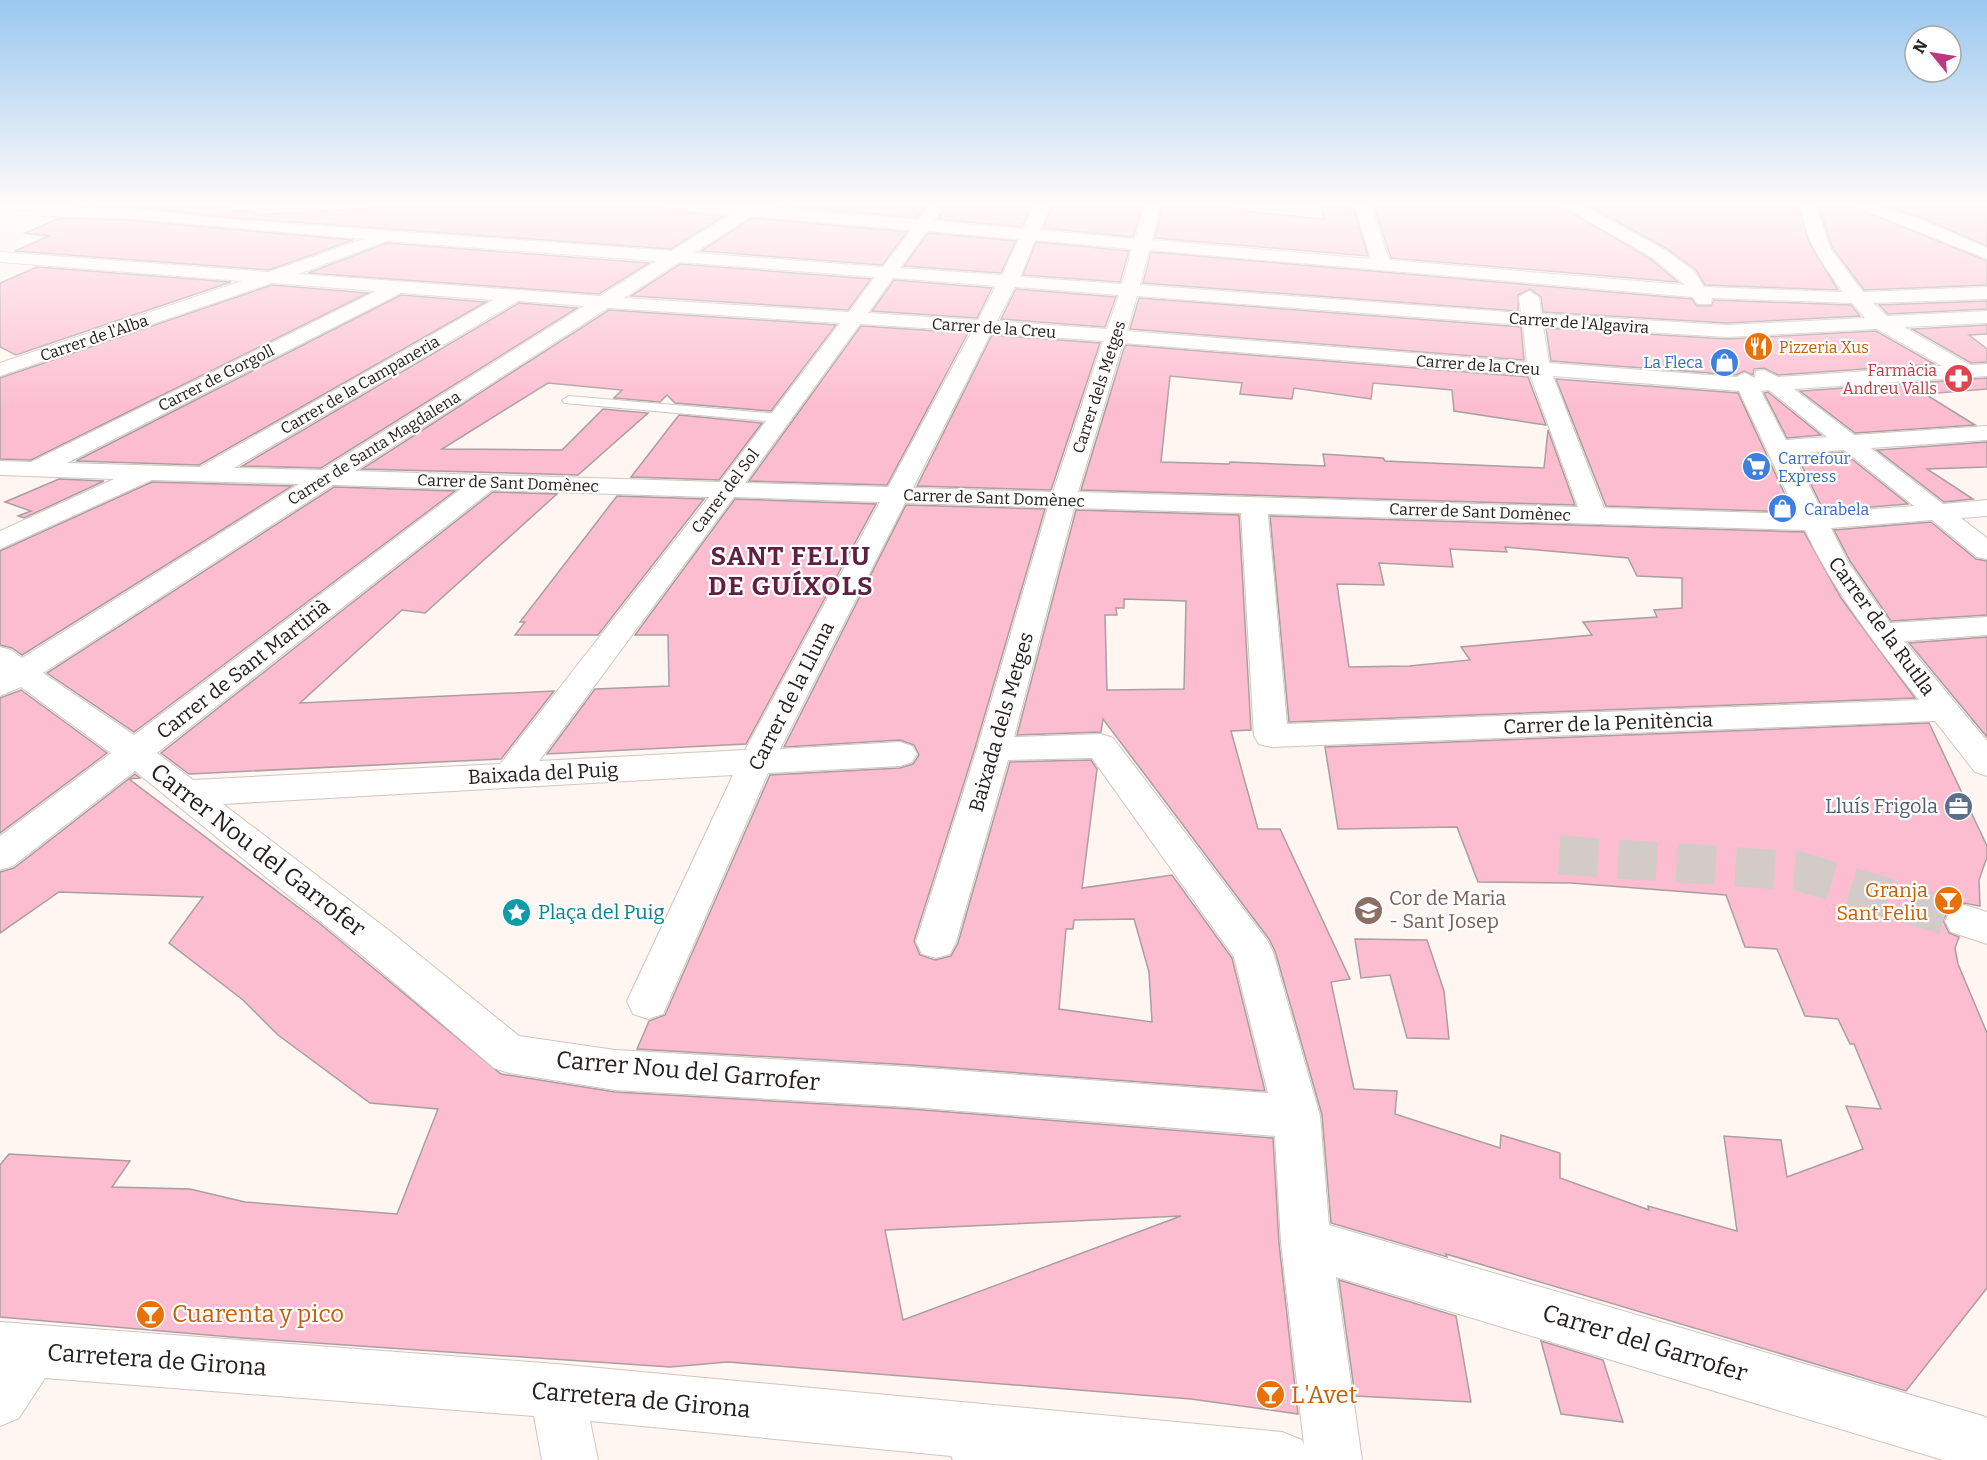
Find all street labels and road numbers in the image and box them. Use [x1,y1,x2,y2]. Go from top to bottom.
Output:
street label: Carrer de l'Algavira [1508,309,1650,337]
street label: Carrer de l'Alba [37,311,151,365]
street label: Carrer de la Creu [931,314,1057,342]
street label: Carrer dels Metges [1069,318,1129,456]
street label: Carrer de la Campaneria [277,332,443,438]
street label: Carrer de Gorgoll [155,340,278,415]
street label: Carrer de la Creu [1415,351,1541,379]
street label: Carrer de Santa Magdalena [284,387,464,509]
street label: Carrer del Sol [687,445,763,537]
street label: Carrer de Sant Domènec [417,470,599,496]
street label: Carrer de Sant Domènec [903,485,1085,511]
street label: Carrer de Sant Domènec [1389,499,1571,525]
street label: Carrer de la Rutlla [1824,552,1940,700]
street label: Carrer de Sant Martirià [152,594,334,744]
street label: Carrer de la Lluna [743,617,839,775]
street label: Baixada dels Metges [964,629,1038,815]
street label: Carrer de la Penitència [1503,707,1713,739]
street label: Carrer Nou del Garrofer [145,757,371,943]
street label: Baixada del Puig [467,757,619,789]
street label: Carrer Nou del Garrofer [555,1046,821,1097]
street label: Carrer del Garrofer [1539,1299,1751,1388]
street label: Carretera de Girona [46,1338,268,1382]
street label: Carretera de Girona [530,1376,752,1424]

